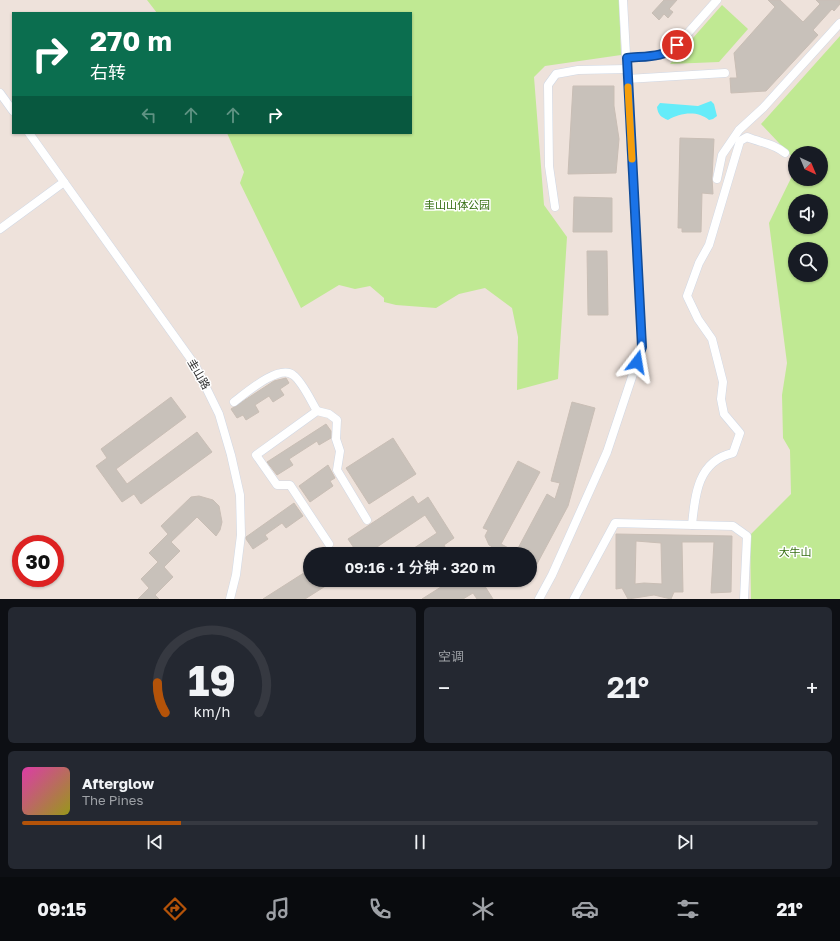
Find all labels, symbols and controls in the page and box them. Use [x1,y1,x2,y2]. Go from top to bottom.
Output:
text: 270 m [90,24,172,57]
icon: right [24,28,76,80]
pin [660,28,694,62]
icon: arrive [666,34,688,56]
text: 右转 [90,61,126,83]
icon: left [138,104,160,126]
icon: ahead [180,104,202,126]
icon: ahead [222,104,244,126]
icon: right [264,104,286,126]
north arrow [788,146,828,186]
map controls [788,146,828,282]
button: sound [788,194,828,234]
park label: 圭山山体公园 [424,198,490,211]
button: search [788,242,828,282]
position arrow [616,341,658,383]
street label: 圭山路 [186,356,213,391]
speed limit sign: 30 [12,535,64,587]
park label: 大牛山 [779,545,812,558]
text: 09:16 · 1 分钟 · 320 m [345,558,495,576]
text: 空调 [438,648,464,664]
text: 19 [188,655,236,705]
text: 21° [607,669,649,705]
text: − [438,674,450,701]
text: + [806,674,818,701]
text: km/h [194,703,230,720]
text: Afterglow [82,774,154,792]
text: The Pines [82,792,143,808]
icon: previous [144,831,166,853]
icon: pause [409,831,431,853]
icon: next [674,831,696,853]
icon: directions [161,895,189,923]
icon: music [264,895,292,923]
icon: phone [366,895,394,923]
icon: climate [469,895,497,923]
icon: car [571,895,599,923]
icon: filters [674,895,702,923]
text: 09:15 [37,898,86,920]
text: 21° [777,898,803,920]

